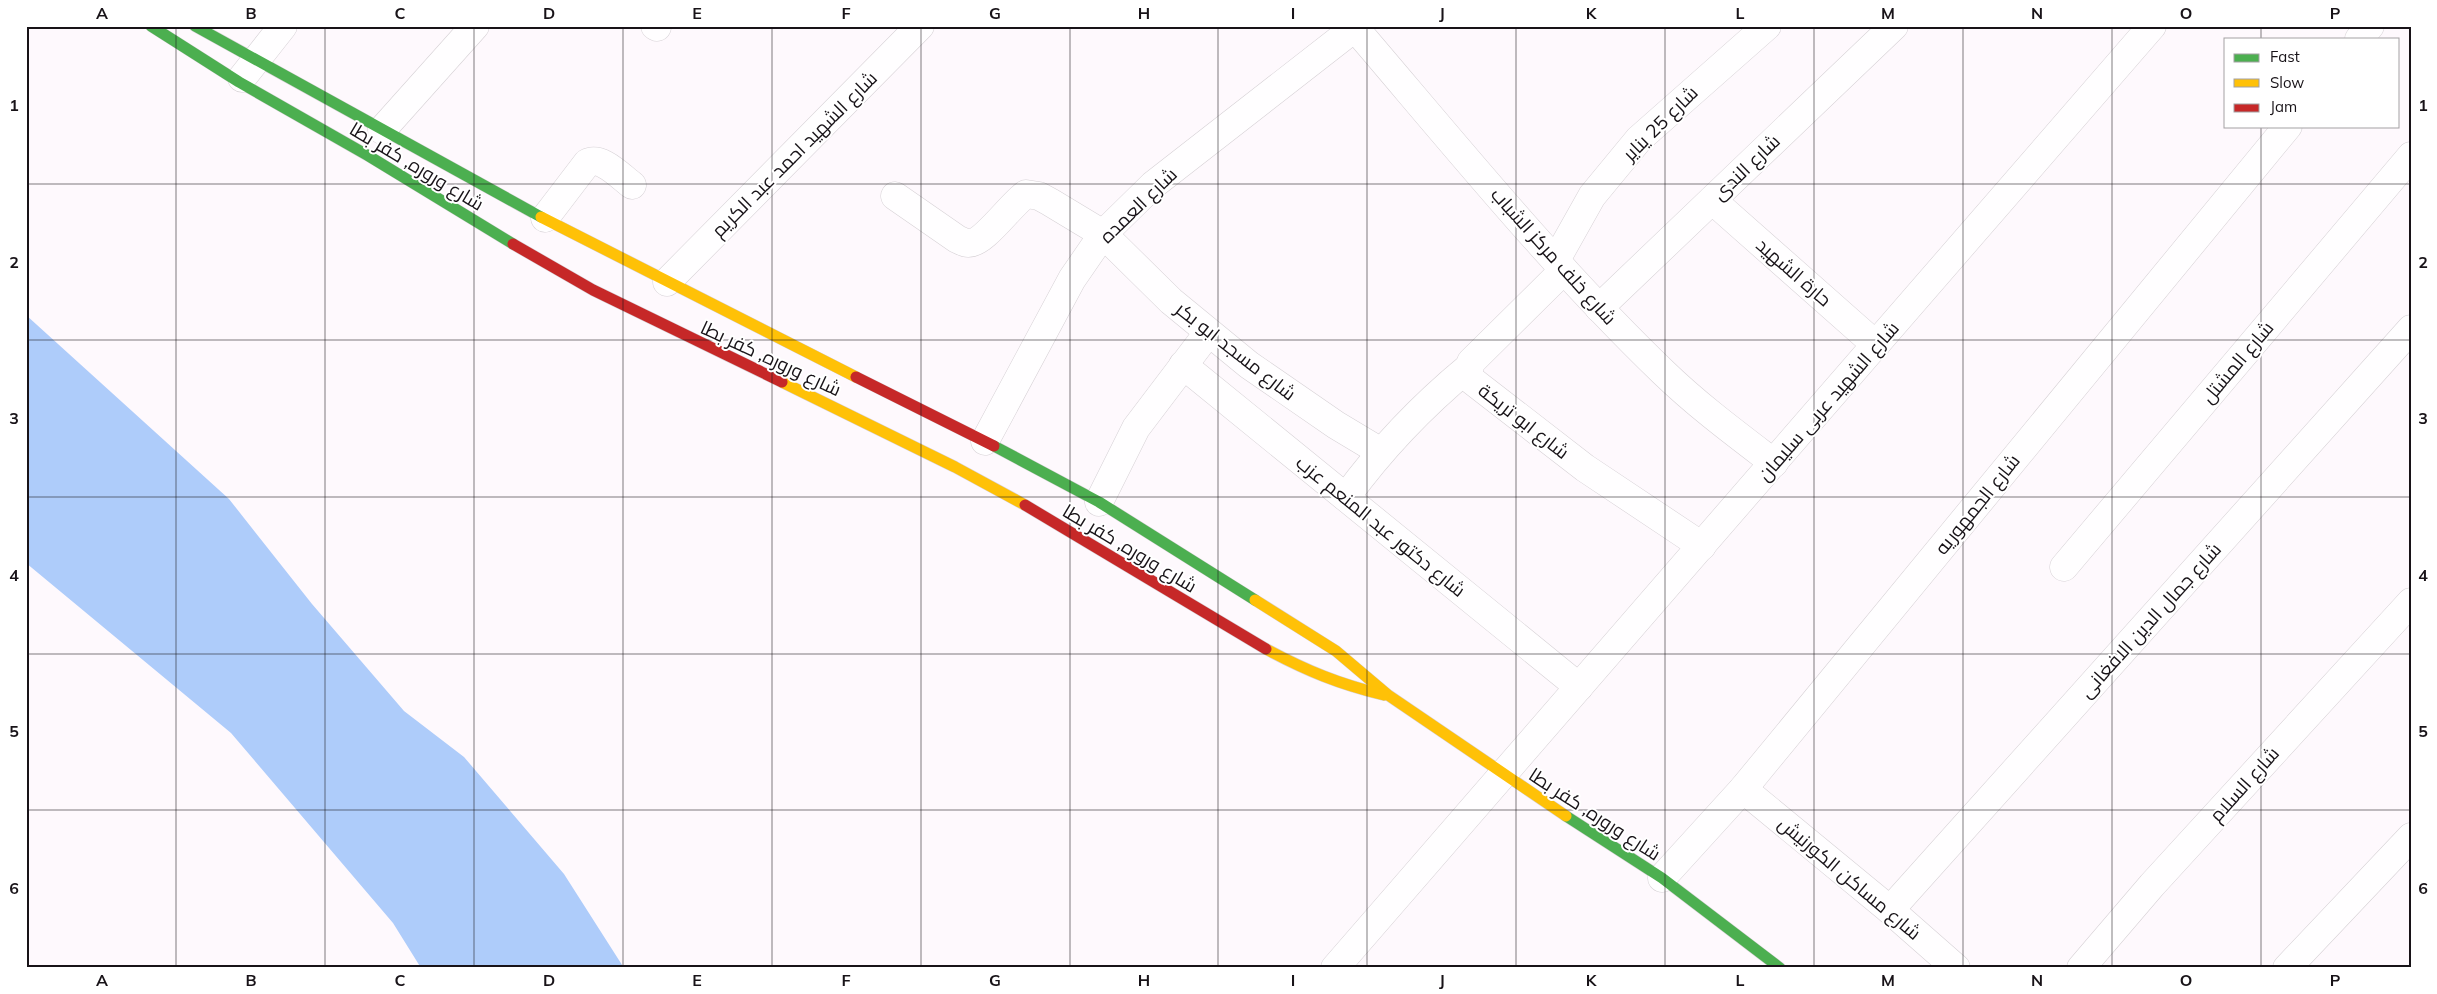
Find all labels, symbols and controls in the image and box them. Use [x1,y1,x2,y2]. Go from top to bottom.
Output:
text: A [96,3,108,23]
text: B [245,3,257,23]
text: C [395,3,406,23]
text: D [543,3,555,23]
text: E [692,3,702,23]
text: F [841,3,851,23]
text: G [989,3,1001,23]
text: H [1138,3,1150,23]
text: I [1291,3,1295,23]
text: J [1439,3,1445,23]
text: K [1586,3,1598,23]
text: L [1736,3,1745,23]
text: M [1881,3,1895,23]
text: N [2031,3,2043,23]
text: O [2180,3,2192,23]
text: P [2330,3,2341,23]
legend [2224,38,2400,128]
text: Fast [2270,47,2300,66]
street label: شارع الشهيد احمد عبد الكريم [706,66,883,243]
text: Slow [2270,73,2304,92]
street label: شارع 25 يناير [1617,80,1704,168]
text: 1 [9,95,19,115]
text: 1 [2418,95,2428,115]
text: Jam [2270,97,2297,116]
street label: شارع وروره, كفر بطا [344,116,489,217]
street label: شارع الندى [1707,129,1786,207]
street label: شارع العمده [1094,162,1183,249]
street label: شارع خلف مركز الشباب [1485,182,1622,331]
street label: حارة الشهيد [1751,233,1837,311]
text: 2 [9,252,19,272]
text: 2 [2418,252,2428,272]
street label: شارع مسجد ابو بكر [1169,296,1301,407]
street label: شارع وروره, كفر بطا [696,315,845,403]
street label: شارع الشهيد عربى سليمان [1752,316,1905,487]
street label: شارع المشتل [2196,316,2280,409]
street label: شارع ابو تريكة [1473,378,1574,466]
text: 3 [9,408,19,428]
text: 3 [2418,408,2428,428]
street label: شارع الجمهوريه [1929,449,2026,560]
street label: شارع دكتور عبد المنعم عزب [1290,450,1471,603]
street label: شارع وروره, كفر بطا [1057,498,1202,599]
street label: شارع جمال الدين الافغانى [2074,537,2228,704]
text: 4 [9,565,19,585]
text: 4 [2418,565,2428,585]
text: 5 [9,721,19,741]
text: 5 [2418,721,2428,741]
street label: شارع السلام [2204,741,2286,828]
street label: شارع وروره, كفر بطا [1523,762,1665,867]
street label: شارع مساكن الكورنيش [1772,811,1926,946]
text: 6 [9,878,19,898]
text: 6 [2418,878,2428,898]
text: A [96,970,108,990]
text: B [245,970,257,990]
text: C [395,970,406,990]
text: D [543,970,555,990]
text: E [692,970,702,990]
text: F [841,970,851,990]
text: G [989,970,1001,990]
text: H [1138,970,1150,990]
text: I [1291,970,1295,990]
text: J [1439,970,1445,990]
text: K [1586,970,1598,990]
text: L [1736,970,1745,990]
text: M [1881,970,1895,990]
text: N [2031,970,2043,990]
text: O [2180,970,2192,990]
text: P [2330,970,2341,990]

